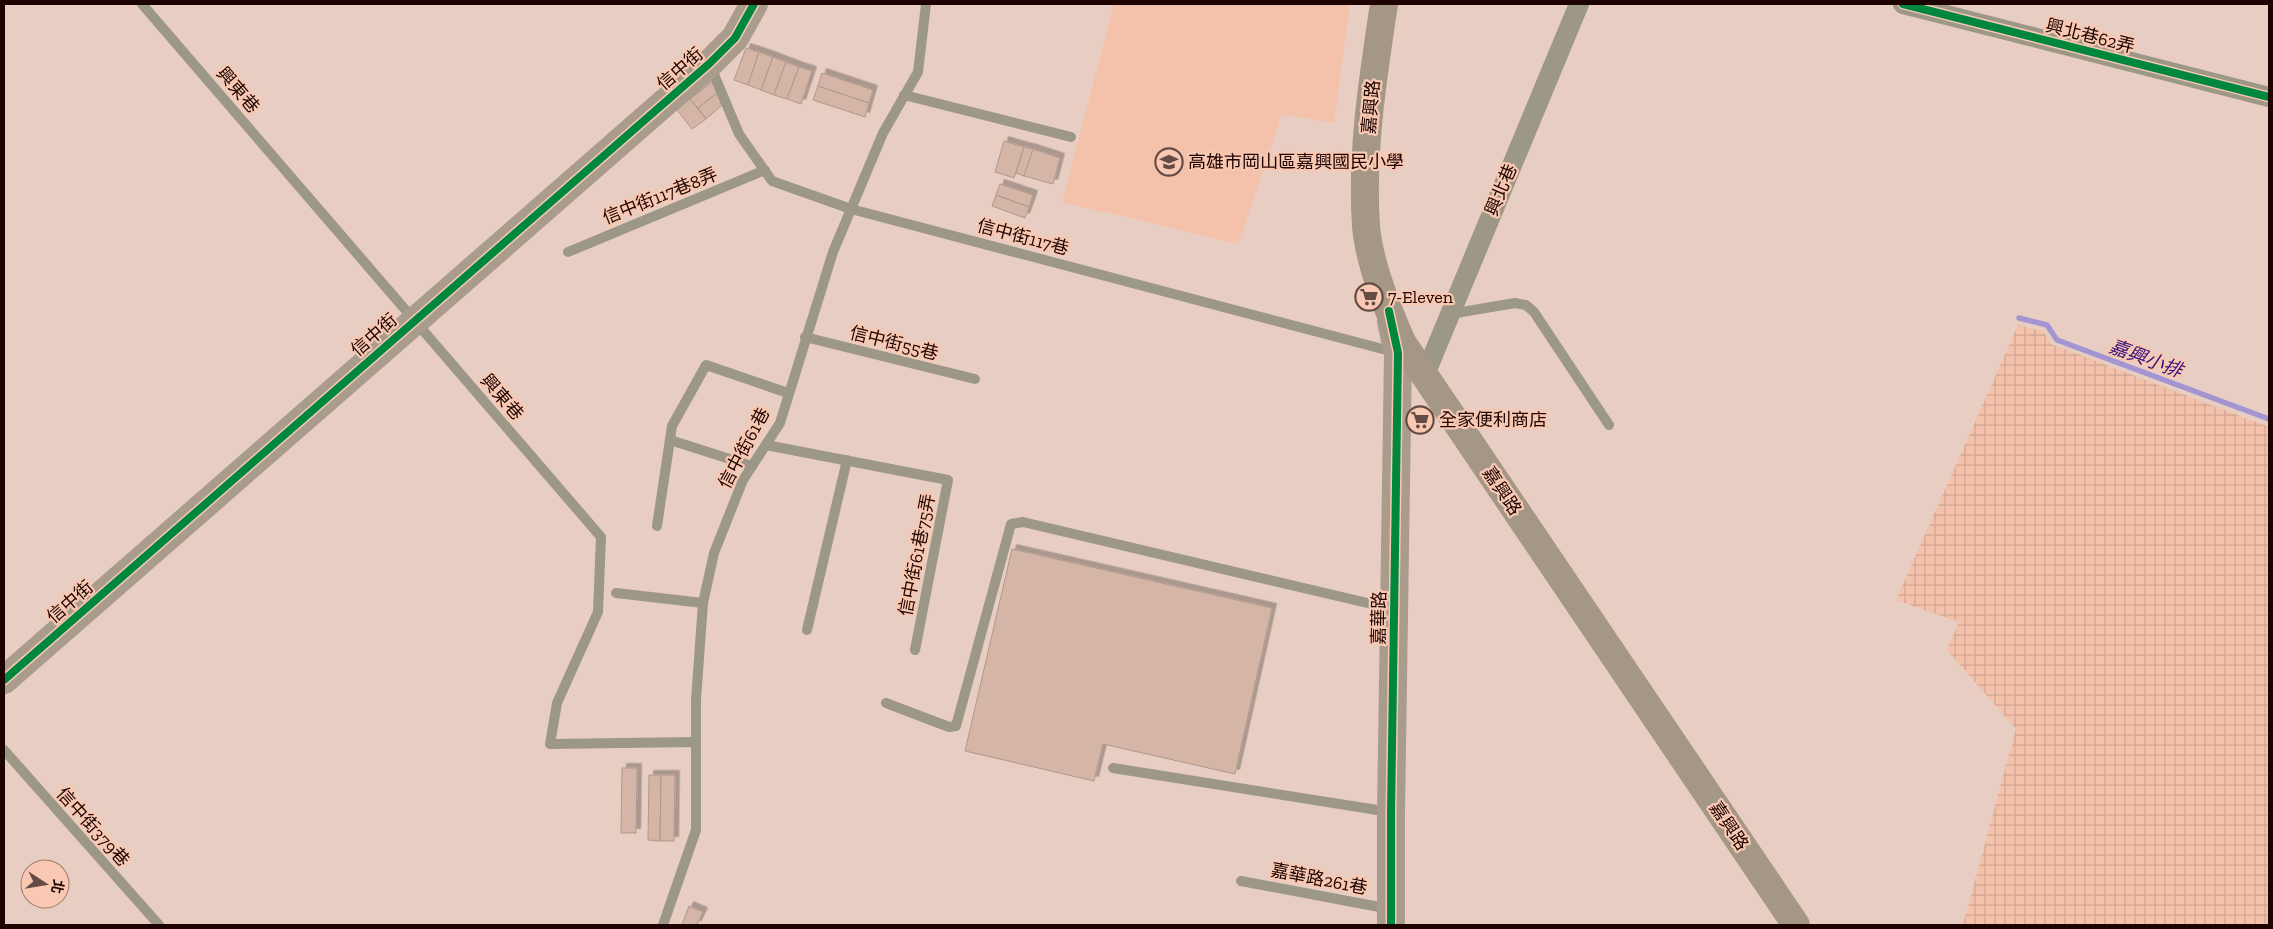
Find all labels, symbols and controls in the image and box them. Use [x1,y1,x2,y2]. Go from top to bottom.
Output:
street label: 興北巷62弄 [2043,14,2137,58]
street label: 信中街 [652,43,708,95]
street label: 興東巷 [212,62,264,118]
street label: 嘉興路 [1358,79,1384,135]
school or university icon: 高雄市岡山區嘉興國民小學 [1154,147,1184,177]
place label: 高雄市岡山區嘉興國民小學 [1188,151,1404,173]
street label: 興北巷 [1480,161,1522,219]
street label: 信中街117巷8弄 [599,163,721,229]
street label: 信中街117巷 [975,214,1071,260]
supermarket icon: 7-Eleven [1354,282,1384,312]
place label: 7-Eleven [1388,286,1454,308]
street label: 信中街 [346,309,402,361]
street label: 信中街55巷 [847,321,941,365]
water label: 嘉興小排 [2106,335,2188,383]
street label: 興東巷 [476,369,528,425]
street label: 信中街61巷 [714,404,774,492]
supermarket icon: 全家便利商店 [1405,405,1435,435]
place label: 全家便利商店 [1439,409,1547,431]
street label: 嘉興路 [1478,462,1526,520]
street label: 信中街61巷75弄 [894,492,940,618]
street label: 信中街 [42,576,98,628]
street label: 嘉華路 [1368,591,1390,645]
street label: 信中街379巷 [52,783,134,871]
street label: 嘉興路 [1705,797,1753,855]
north arrow [20,859,70,909]
street label: 嘉華路261巷 [1269,859,1369,899]
text: 北 [47,878,67,895]

